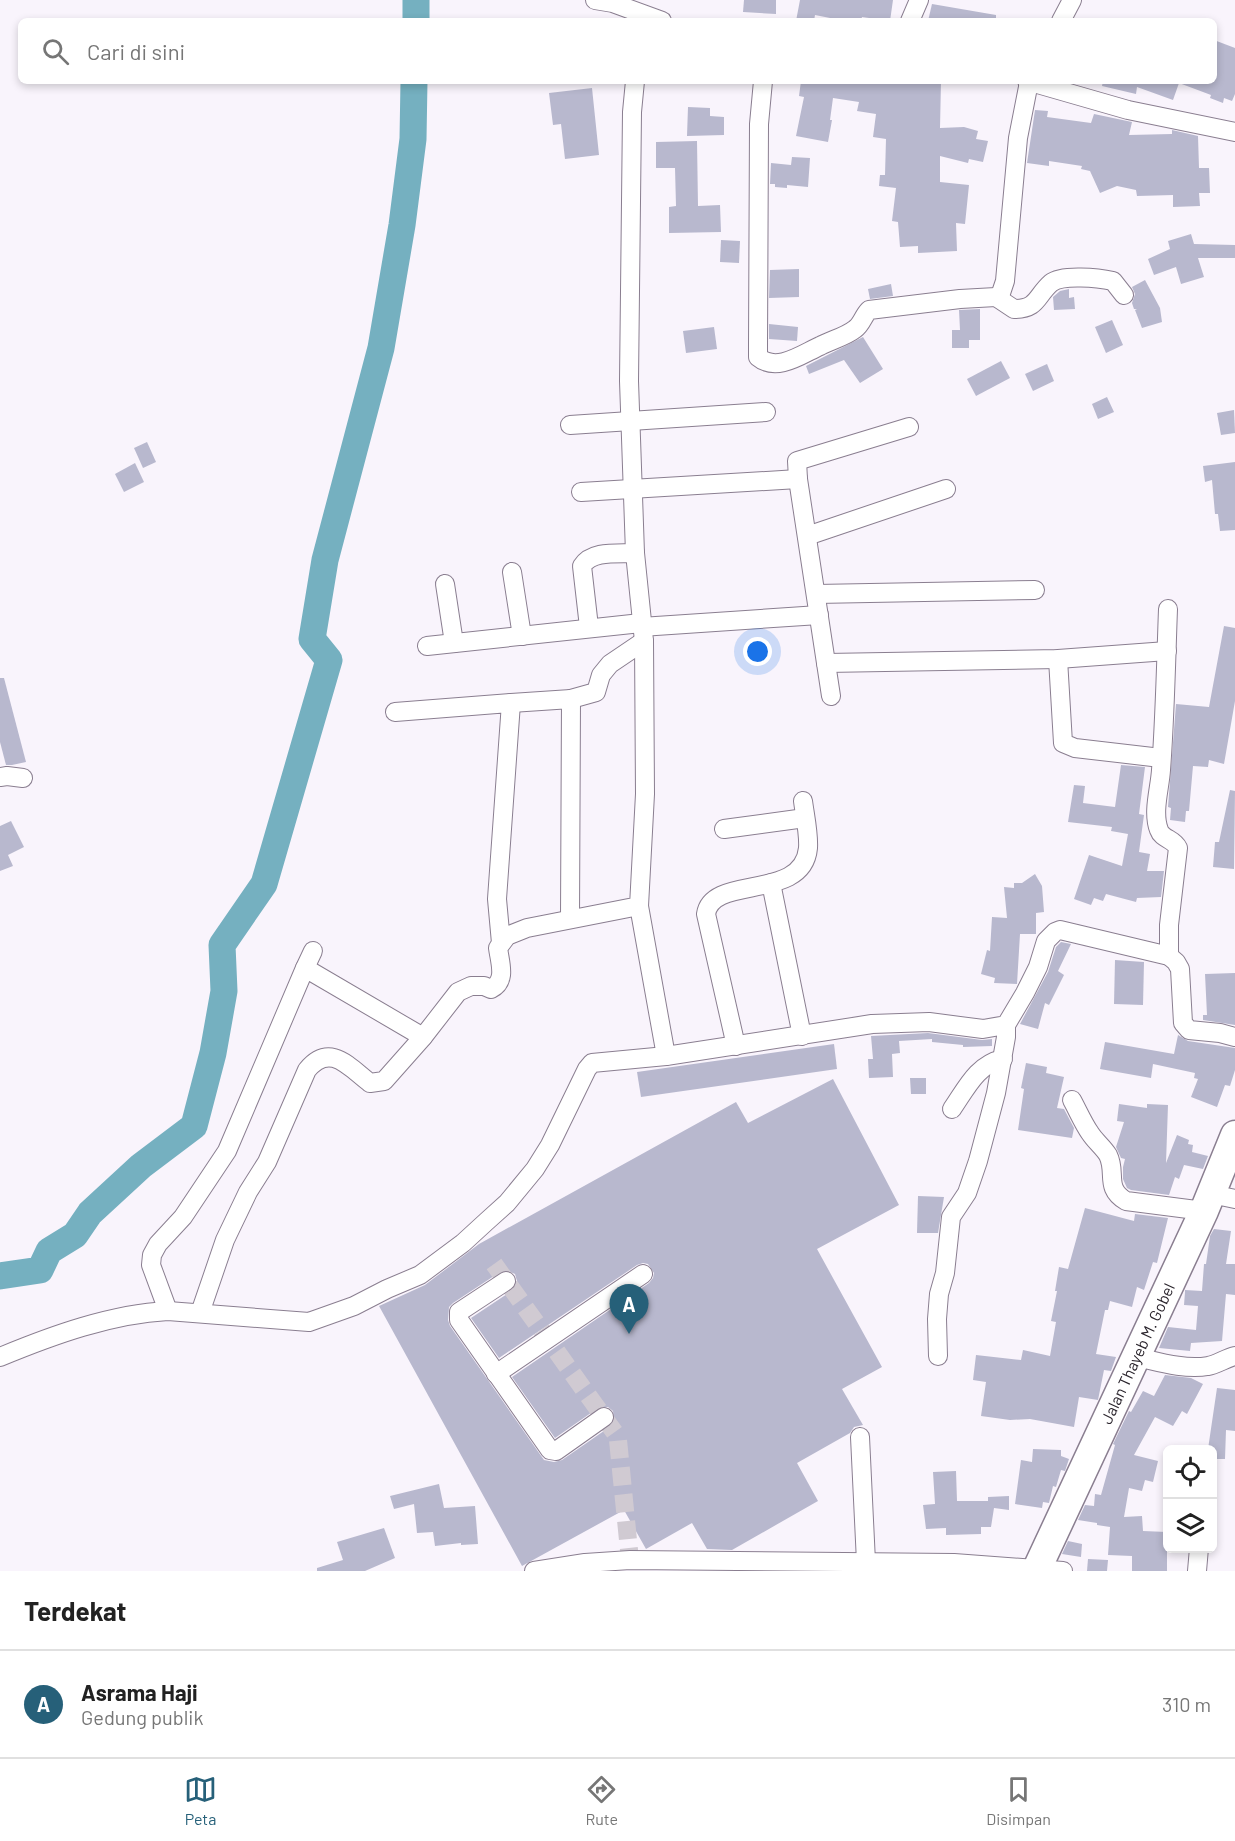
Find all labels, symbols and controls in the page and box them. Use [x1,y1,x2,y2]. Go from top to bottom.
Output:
search box [18,18,1217,84]
icon: search [39,35,72,68]
text: Cari di sini [87,38,185,64]
your location [743,637,772,666]
street label: Jalan Thayeb M. Gobel [1096,1280,1178,1427]
pin: A [610,1284,648,1334]
map controls [1163,1445,1217,1553]
button: locate [1163,1445,1217,1499]
button: layers [1163,1499,1217,1553]
text: Terdekat [24,1595,126,1626]
text: Asrama Haji [81,1679,198,1705]
text: A [37,1692,50,1716]
text: 310 m [1162,1692,1211,1716]
text: Gedung publik [81,1705,203,1729]
tab: Peta [184,1773,217,1828]
tab: Rute [585,1773,618,1828]
tab: Disimpan [986,1773,1051,1828]

